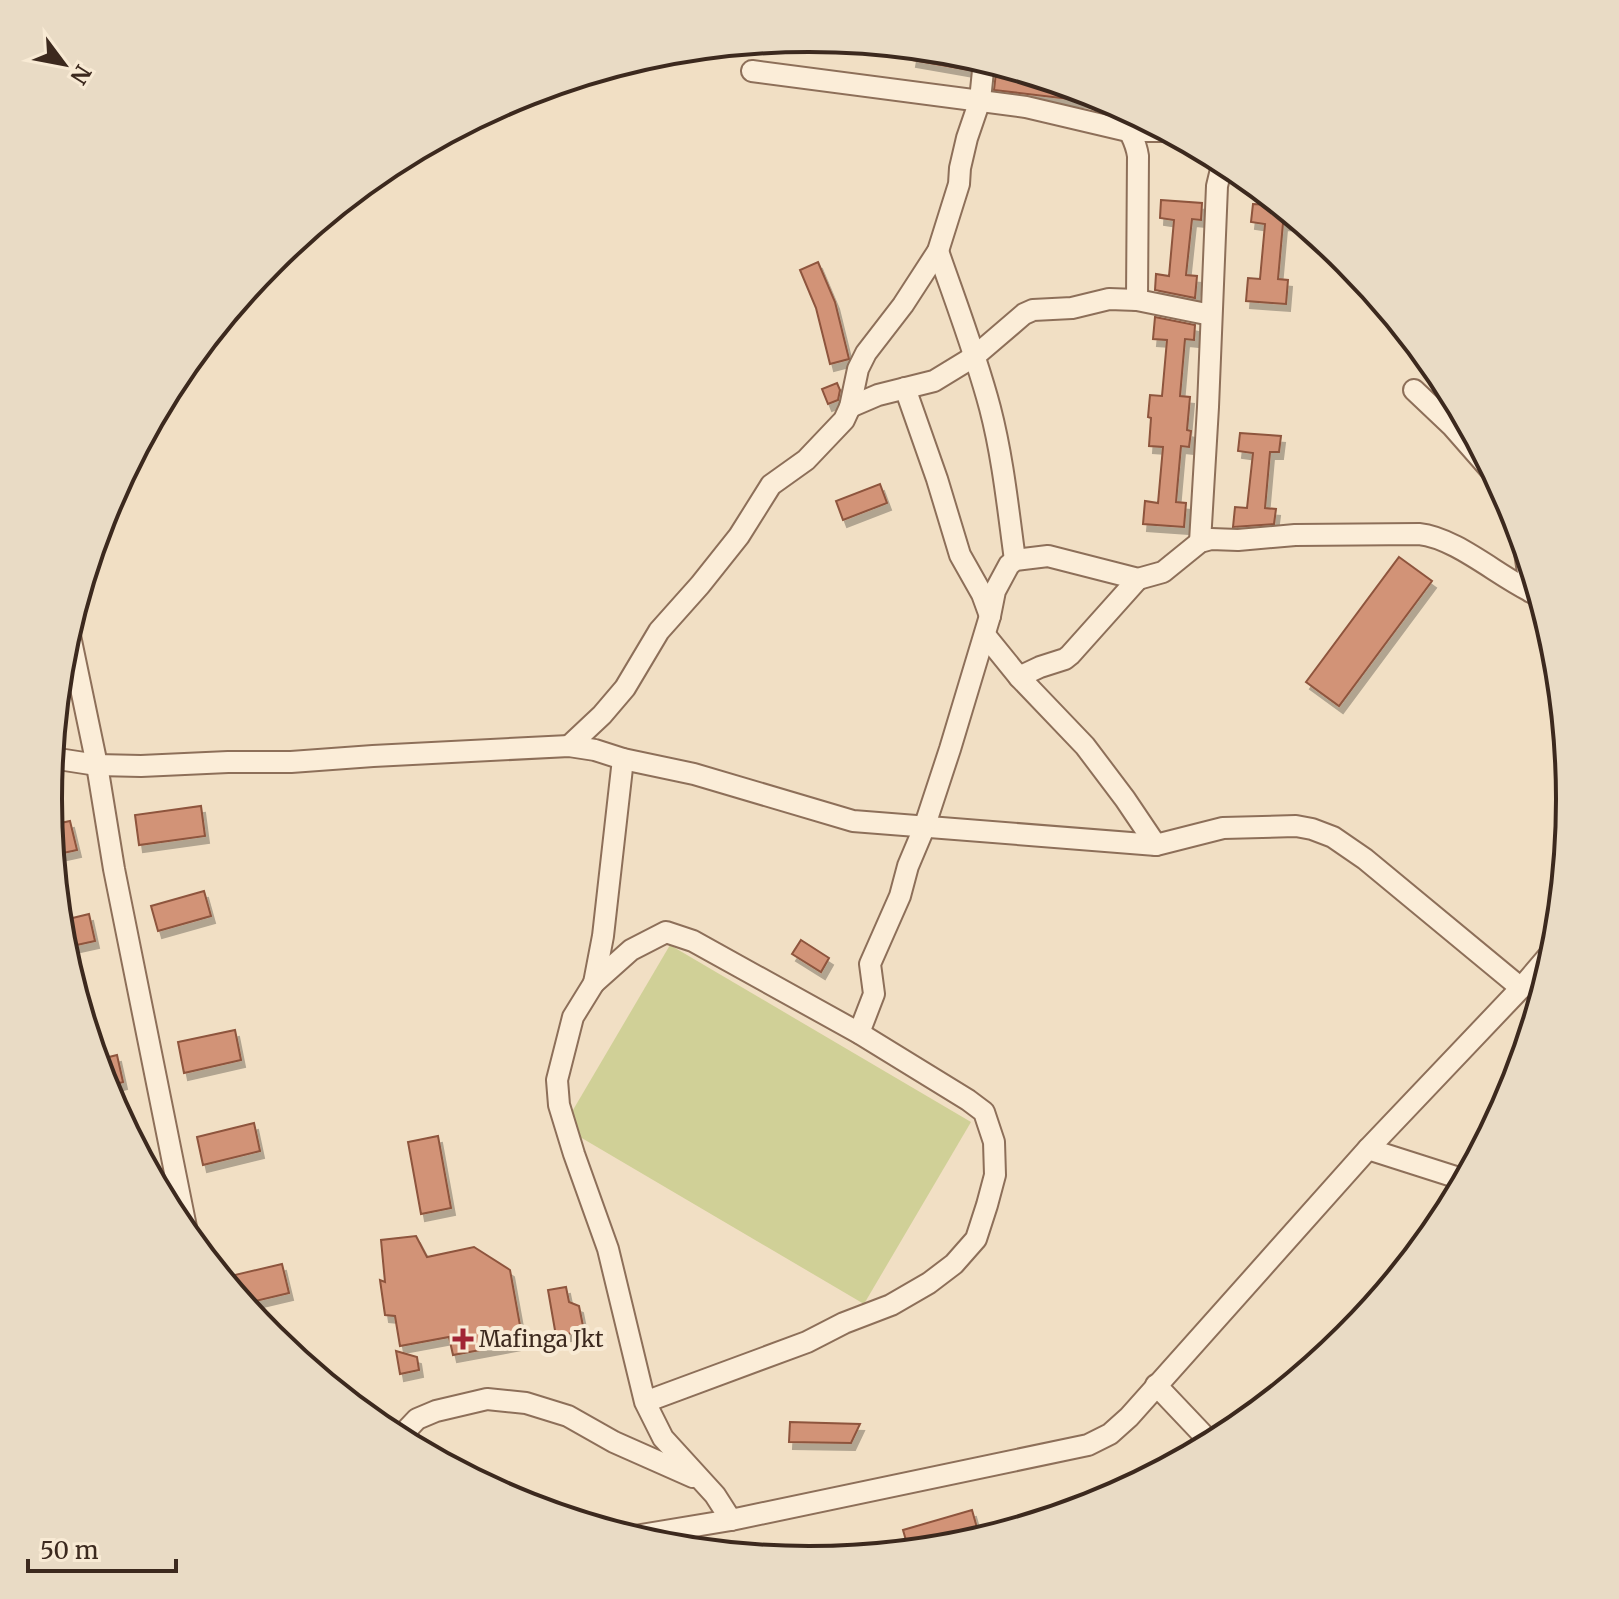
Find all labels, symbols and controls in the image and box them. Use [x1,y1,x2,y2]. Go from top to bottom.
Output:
north arrow [24,24,104,104]
text: N [64,60,97,90]
place label: Mafinga Jkt [479,1325,604,1353]
marker: Mafinga Jkt [454,1330,472,1348]
scale bar [28,1523,176,1573]
text: 50 m [40,1535,99,1566]

